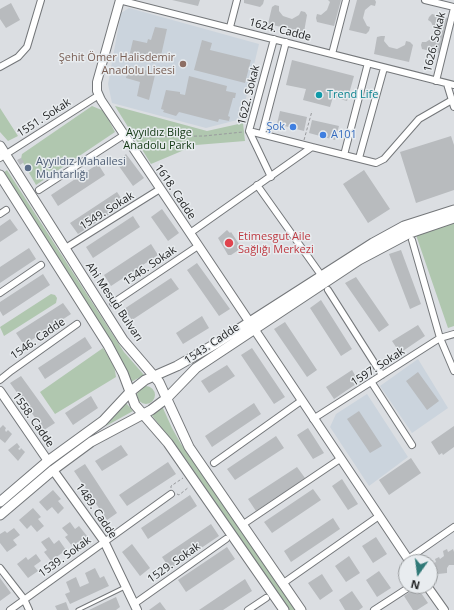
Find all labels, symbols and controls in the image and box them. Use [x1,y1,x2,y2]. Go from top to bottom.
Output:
street label: 1626. Sokak [421,11,449,73]
street label: 1624. Cadde [248,16,312,44]
place label: Şehit Ömer Halisdemir Anadolu Lisesi [59,51,175,77]
marker: Şehit Ömer Halisdemir Anadolu Lisesi [178,59,188,69]
street label: 1622. Sokak [235,64,263,126]
place label: Trend Life [327,88,378,102]
marker: Trend Life [314,90,324,100]
street label: 1551. Sokak [15,96,73,140]
place label: Şok [267,120,285,134]
marker: Şok [288,122,298,132]
park label: Ayyıldız Bilge Anadolu Parkı [123,126,195,152]
place label: A101 [331,128,357,142]
marker: A101 [318,130,328,140]
place label: Ayyıldız Mahallesi Muhtarlığı [36,155,126,181]
street label: 1618. Cadde [152,162,198,222]
marker: Ayyıldız Mahallesi Muhtarlığı [23,163,33,173]
street label: 1549. Sokak [78,189,136,233]
place label: Etimesgut Aile Sağlığı Merkezi [238,230,314,256]
marker: Etimesgut Aile Sağlığı Merkezi [223,237,235,249]
street label: 1546. Sokak [121,243,179,289]
street label: Ahi Mesud Bulvarı [83,260,145,344]
street label: 1546. Cadde [8,315,68,363]
street label: 1543. Cadde [182,321,242,367]
street label: 1597. Sokak [349,345,407,389]
street label: 1558. Cadde [9,390,57,450]
street label: 1489. Cadde [73,481,119,541]
street label: 1539. Sokak [36,534,94,580]
street label: 1529. Sokak [145,540,203,586]
north arrow [398,554,438,594]
text: N [409,577,421,594]

